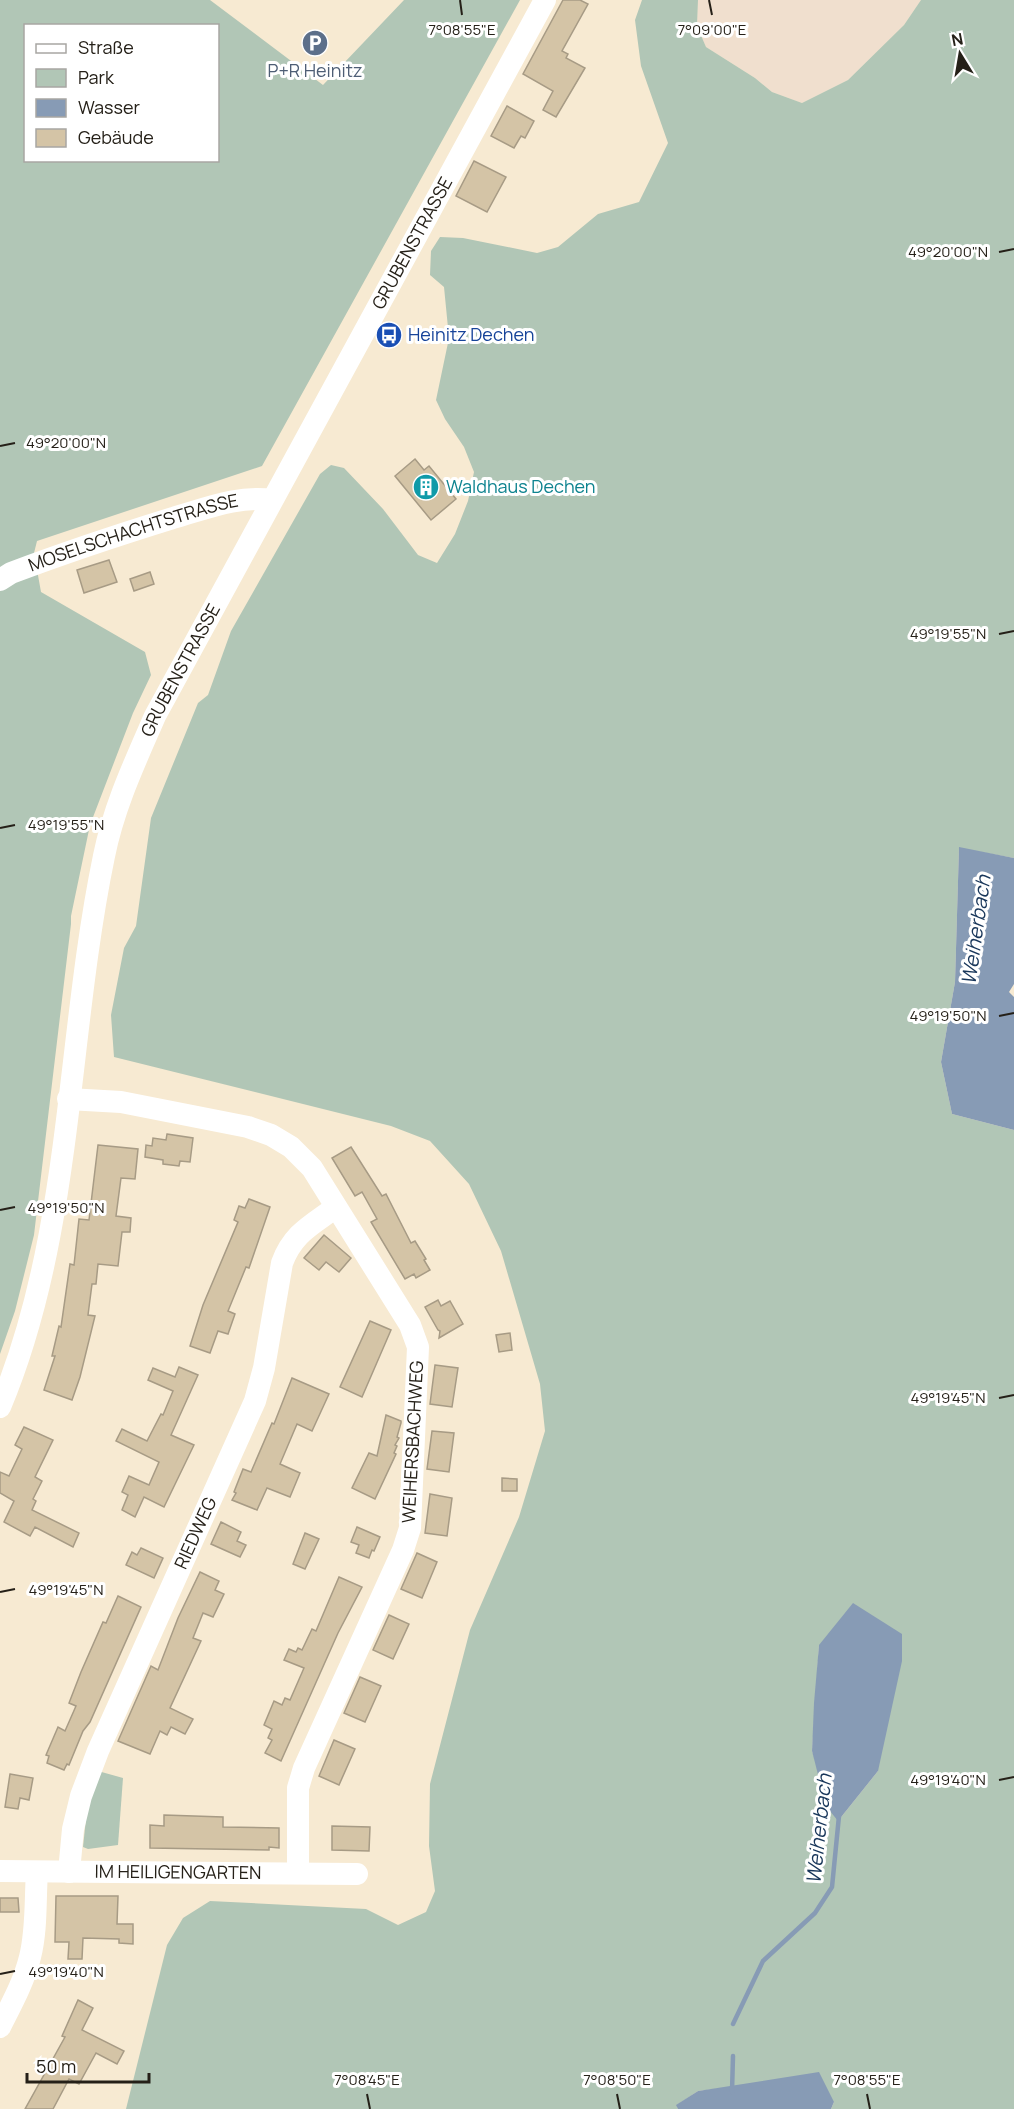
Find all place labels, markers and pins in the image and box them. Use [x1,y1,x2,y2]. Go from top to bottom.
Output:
parking icon: P+R Heinitz [300,28,330,58]
place label: P+R Heinitz [268,58,362,82]
bus stop icon: Heinitz Dechen [374,320,404,350]
place label: Heinitz Dechen [408,322,535,346]
building icon: Waldhaus Dechen [411,472,441,502]
place label: Waldhaus Dechen [446,474,596,498]

